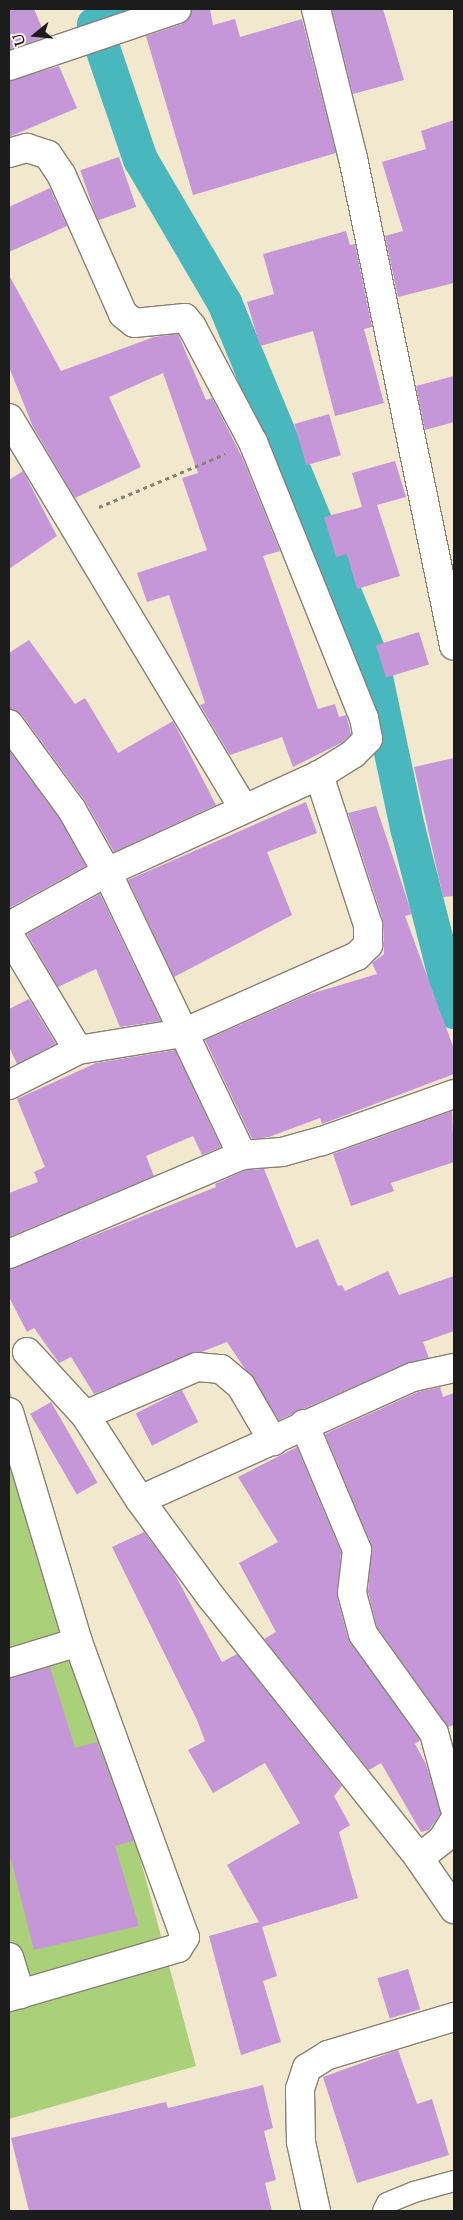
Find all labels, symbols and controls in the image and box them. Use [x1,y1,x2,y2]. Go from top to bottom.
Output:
north arrow [10,10,60,60]
text: U [9,31,32,48]

